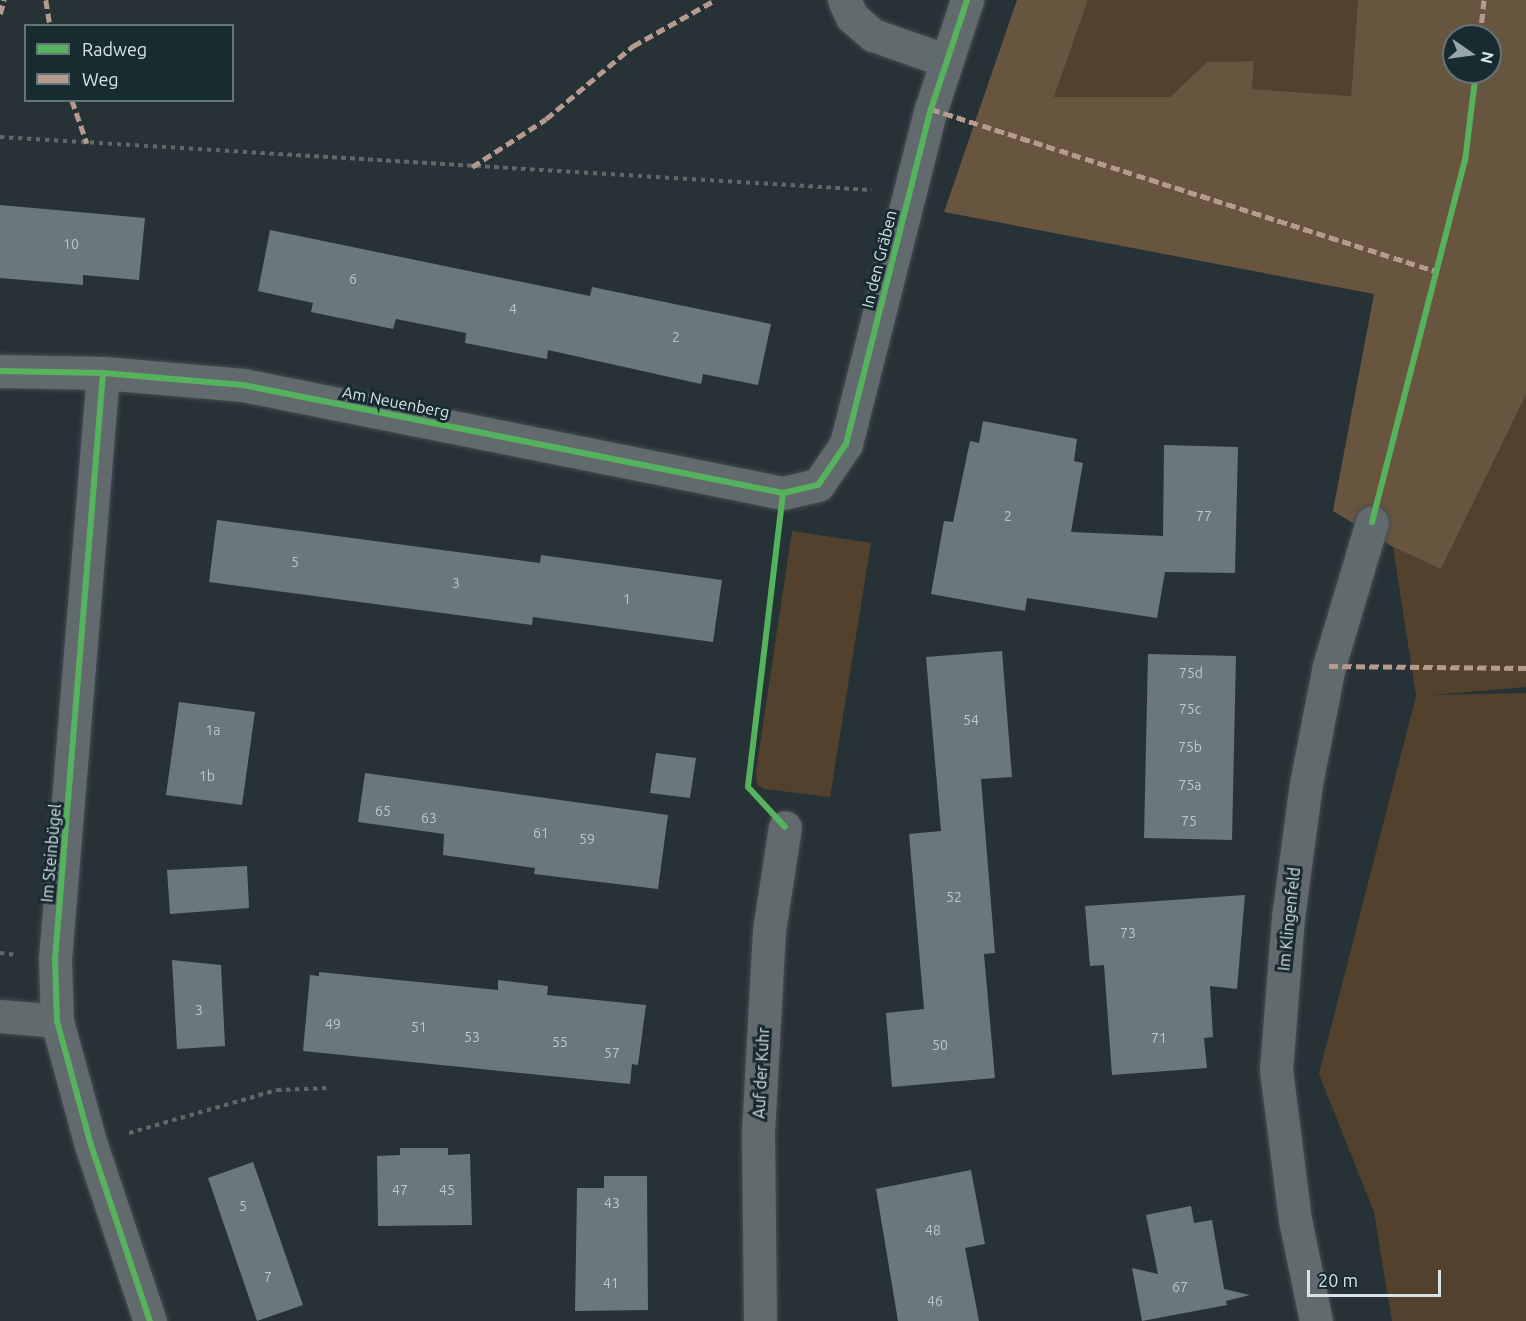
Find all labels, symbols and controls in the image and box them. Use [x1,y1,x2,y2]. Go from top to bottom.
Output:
legend [24,24,234,102]
north arrow [1442,24,1502,84]
text: Radweg [82,39,147,59]
text: N [1477,50,1498,65]
text: Weg [82,69,119,89]
street label: In den Gräben [858,208,900,310]
house number: 10 [63,236,79,252]
house number: 6 [349,271,357,287]
house number: 4 [509,301,517,317]
house number: 2 [672,329,680,345]
street label: Am Neuenberg [341,382,451,422]
house number: 2 [1004,508,1012,524]
house number: 77 [1196,508,1212,524]
house number: 5 [291,554,299,570]
house number: 3 [452,575,460,591]
house number: 1 [623,591,631,607]
house number: 75d [1179,665,1203,681]
house number: 75c [1179,701,1201,717]
house number: 54 [963,712,979,728]
house number: 1a [205,722,221,738]
house number: 75b [1178,739,1202,755]
house number: 1b [199,768,215,784]
house number: 75a [1179,777,1201,793]
street label: Im Steinbügel [37,803,65,903]
house number: 65 [375,803,391,819]
house number: 63 [421,810,437,826]
house number: 75 [1181,813,1197,829]
house number: 61 [533,825,549,841]
house number: 59 [579,831,595,847]
street label: Im Klingenfeld [1274,866,1304,972]
house number: 52 [946,889,962,905]
house number: 73 [1120,925,1136,941]
house number: 3 [195,1002,203,1018]
house number: 49 [325,1016,341,1032]
house number: 51 [411,1019,427,1035]
street label: Auf der Kuhr [749,1027,773,1119]
house number: 53 [464,1029,480,1045]
house number: 71 [1151,1030,1167,1046]
house number: 55 [552,1034,568,1050]
house number: 50 [932,1037,948,1053]
house number: 57 [604,1045,620,1061]
house number: 47 [392,1182,408,1198]
house number: 45 [439,1182,455,1198]
house number: 43 [604,1195,620,1211]
house number: 5 [239,1198,247,1214]
house number: 48 [925,1222,941,1238]
scale bar [1310,1258,1444,1296]
house number: 7 [264,1269,272,1285]
text: 20 m [1318,1270,1358,1290]
house number: 41 [603,1275,619,1291]
house number: 67 [1172,1279,1188,1295]
house number: 46 [927,1293,943,1309]

